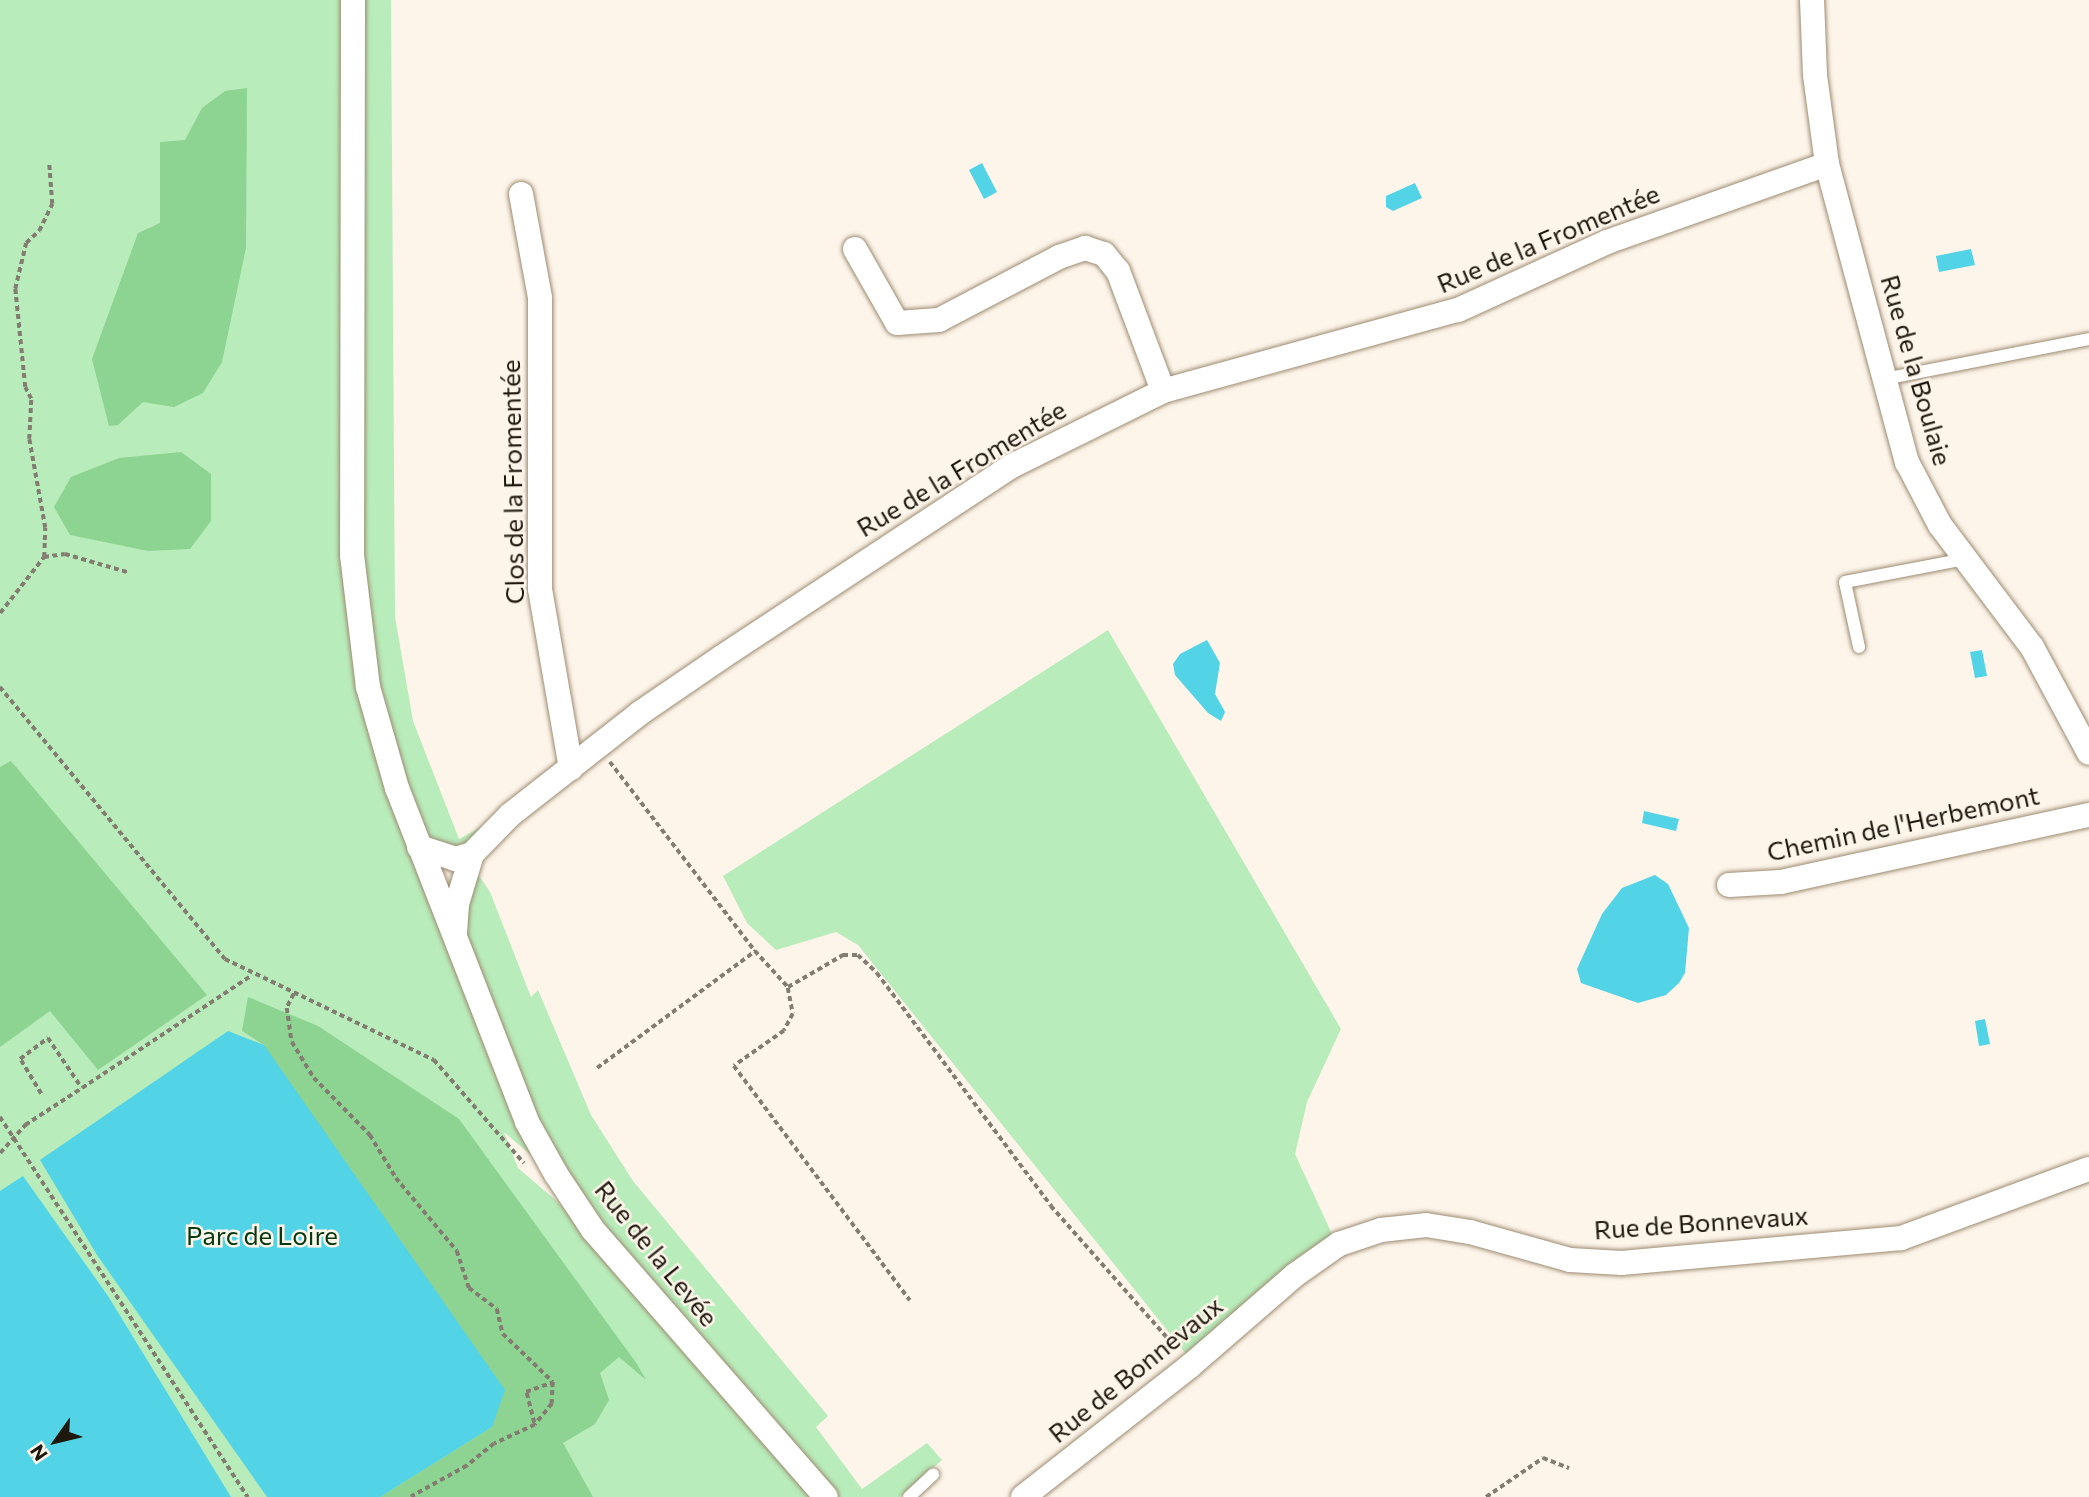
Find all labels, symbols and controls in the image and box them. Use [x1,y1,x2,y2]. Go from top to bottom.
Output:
street label: Rue de la Fromentée [1432,177,1664,299]
street label: Rue de la Boulaie [1875,271,1959,469]
street label: Clos de la Fromentée [494,359,530,605]
street label: Rue de la Fromentée [851,393,1071,543]
street label: Chemin de l'Herbemont [1764,779,2042,867]
street label: Rue de la Levée [589,1174,725,1332]
street label: Rue de Bonnevaux [1593,1199,1809,1245]
park label: Parc de Loire [186,1219,338,1251]
street label: Rue de Bonnevaux [1042,1289,1228,1449]
north arrow [21,1406,91,1476]
text: N [25,1441,52,1465]

